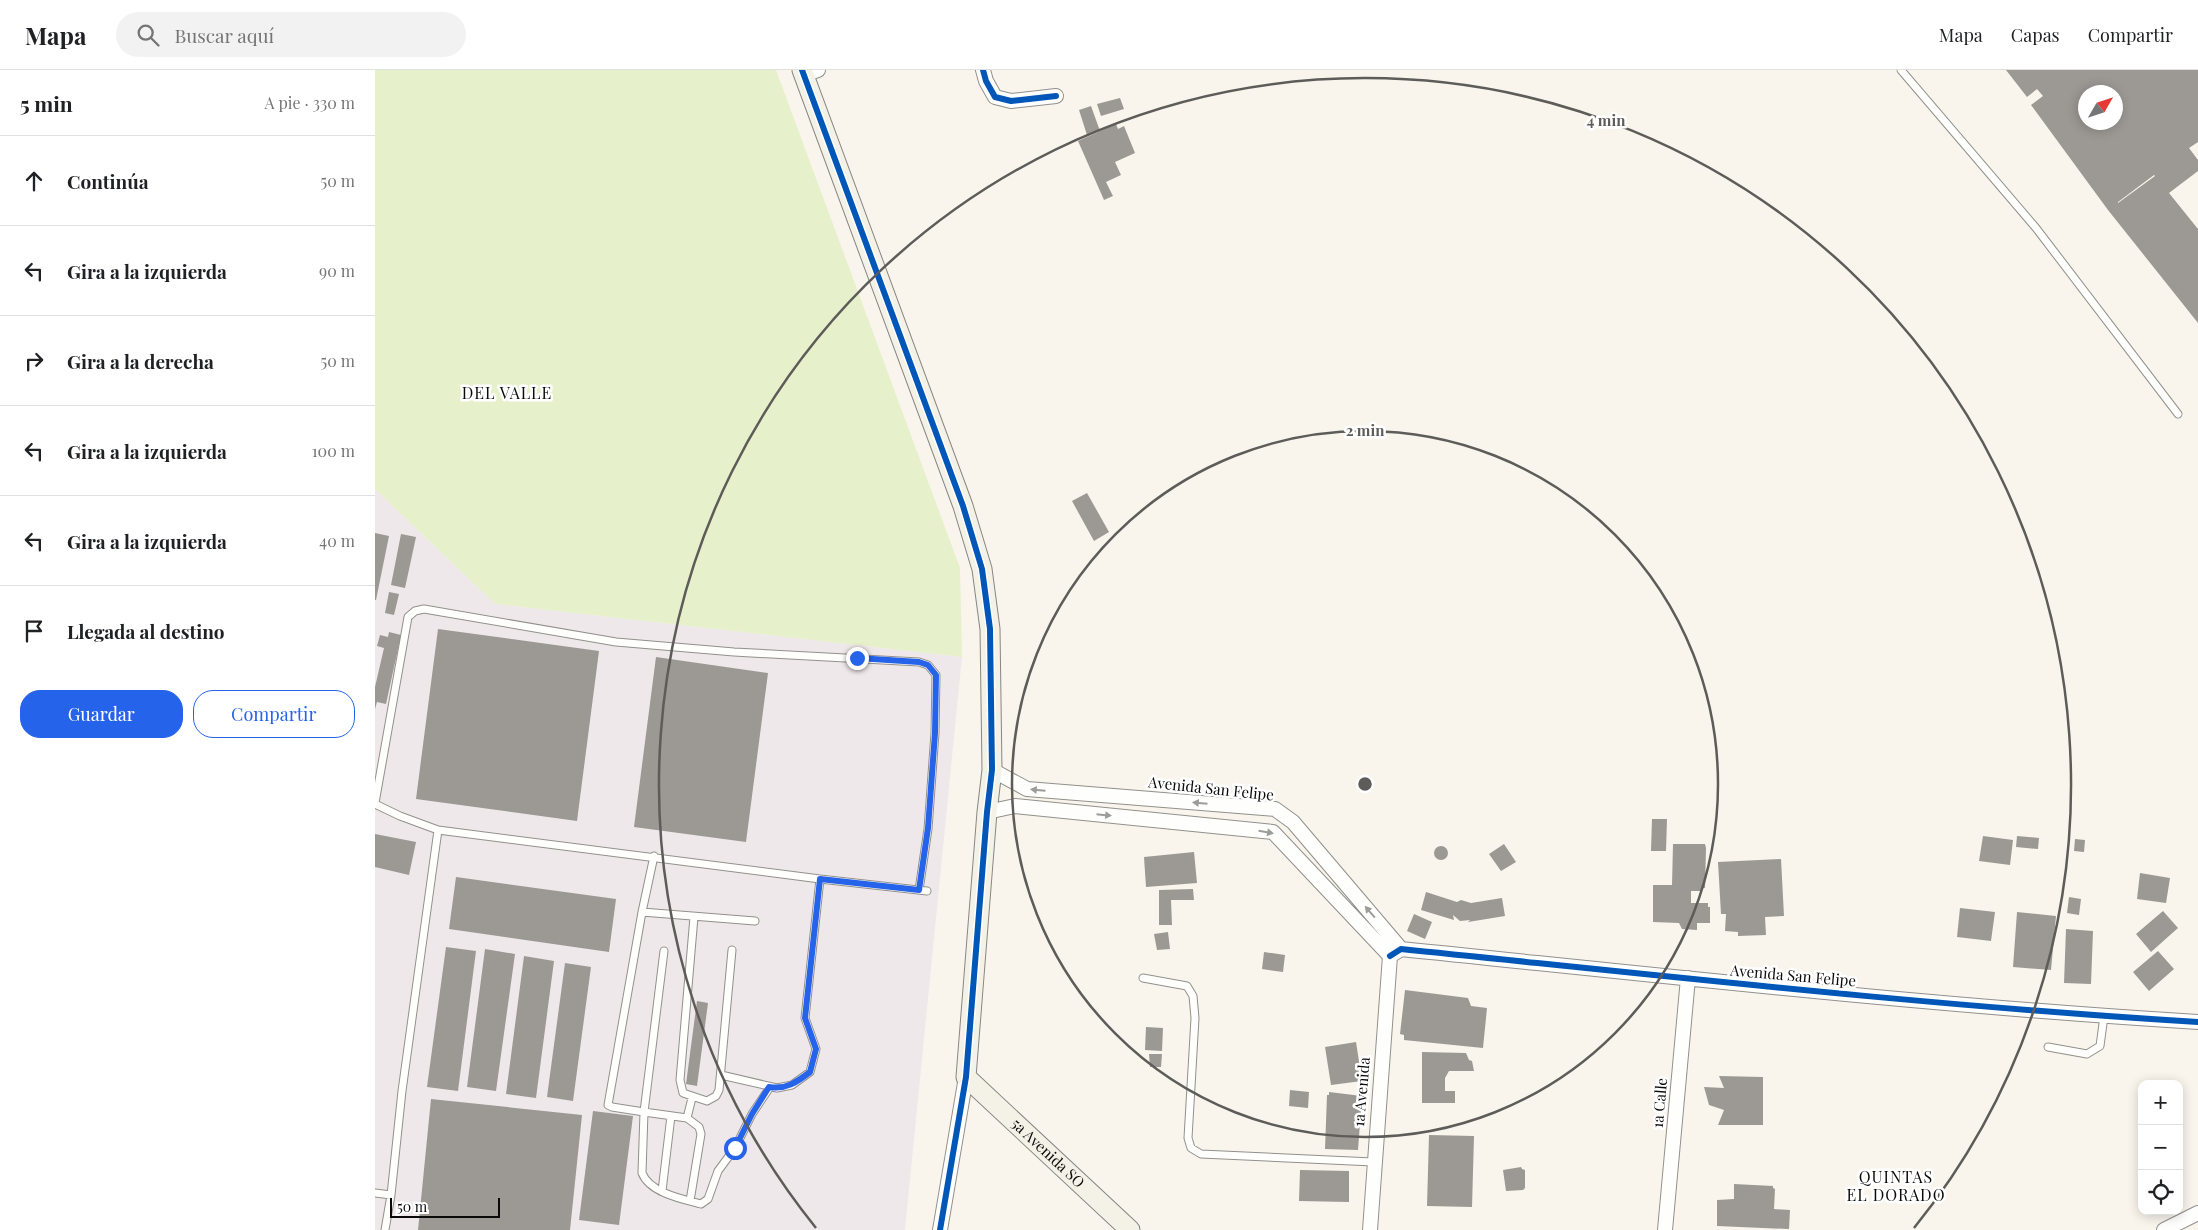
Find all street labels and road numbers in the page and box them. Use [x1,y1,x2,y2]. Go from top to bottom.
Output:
street label: Avenida San Felipe [1146,771,1275,805]
street label: Avenida San Felipe [1728,959,1857,990]
street label: 1a Avenida [1348,1056,1374,1128]
street label: 1a Calle [1647,1077,1671,1129]
street label: 5a Avenida SO [1007,1113,1089,1192]

